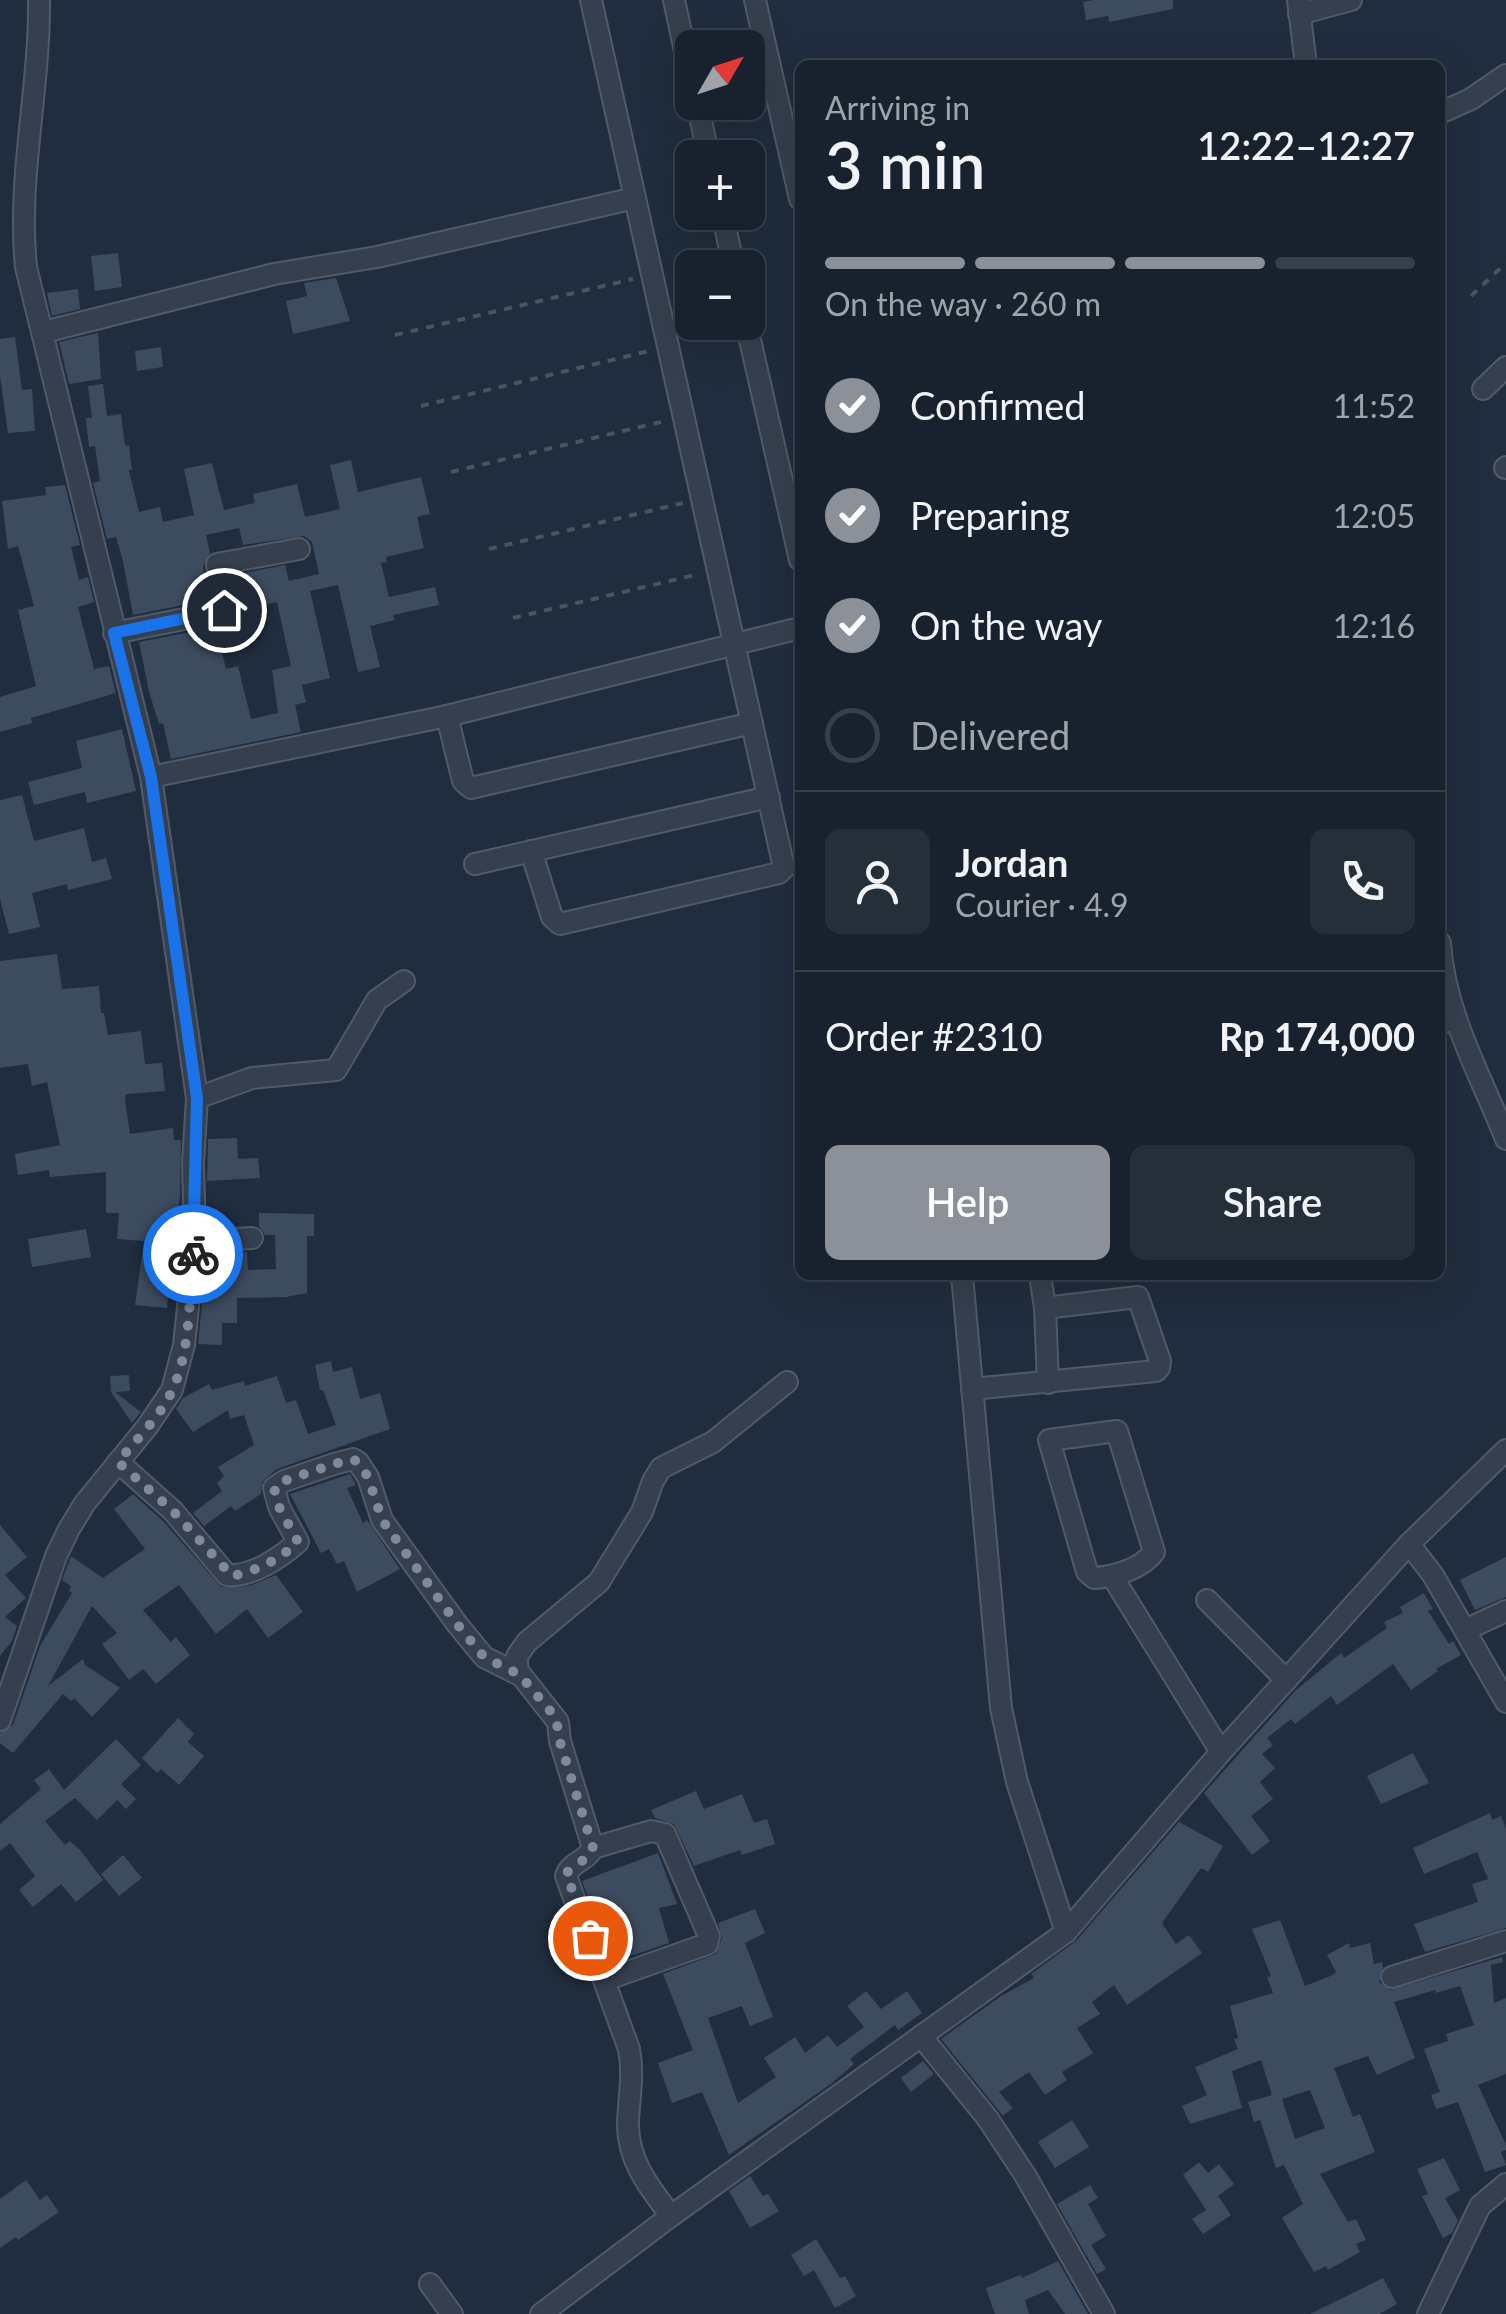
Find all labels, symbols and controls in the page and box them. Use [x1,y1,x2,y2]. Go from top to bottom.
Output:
north arrow [675,30,765,120]
map controls [675,30,765,340]
text: Arriving in [825,88,970,127]
text: 12:22–12:27 [1197,122,1415,168]
text: 3 min [825,125,985,203]
button: + [675,140,765,230]
button: − [675,250,765,340]
text: On the way · 260 m [825,284,1101,323]
icon: check [825,378,880,433]
text: Confirmed [910,382,1086,428]
text: 11:52 [1333,386,1415,425]
icon: check [825,488,880,543]
text: Preparing [910,492,1070,538]
text: 12:05 [1333,496,1415,535]
pin [182,568,267,653]
icon: home [197,583,252,638]
icon: check [825,598,880,653]
text: On the way [910,602,1102,648]
text: 12:16 [1333,606,1415,645]
text: Delivered [910,712,1070,758]
button: person [825,829,930,934]
button: phone [1310,829,1415,934]
text: Jordan [955,839,1068,885]
text: Courier · 4.9 [955,885,1129,924]
text: Order #2310 [825,1013,1042,1059]
text: Rp 174,000 [1219,1013,1415,1059]
button: Help [825,1145,1110,1260]
button: Share [1130,1145,1415,1260]
courier [143,1204,243,1304]
icon: bike [166,1227,221,1282]
pin [548,1896,633,1981]
icon: bag [563,1911,618,1966]

